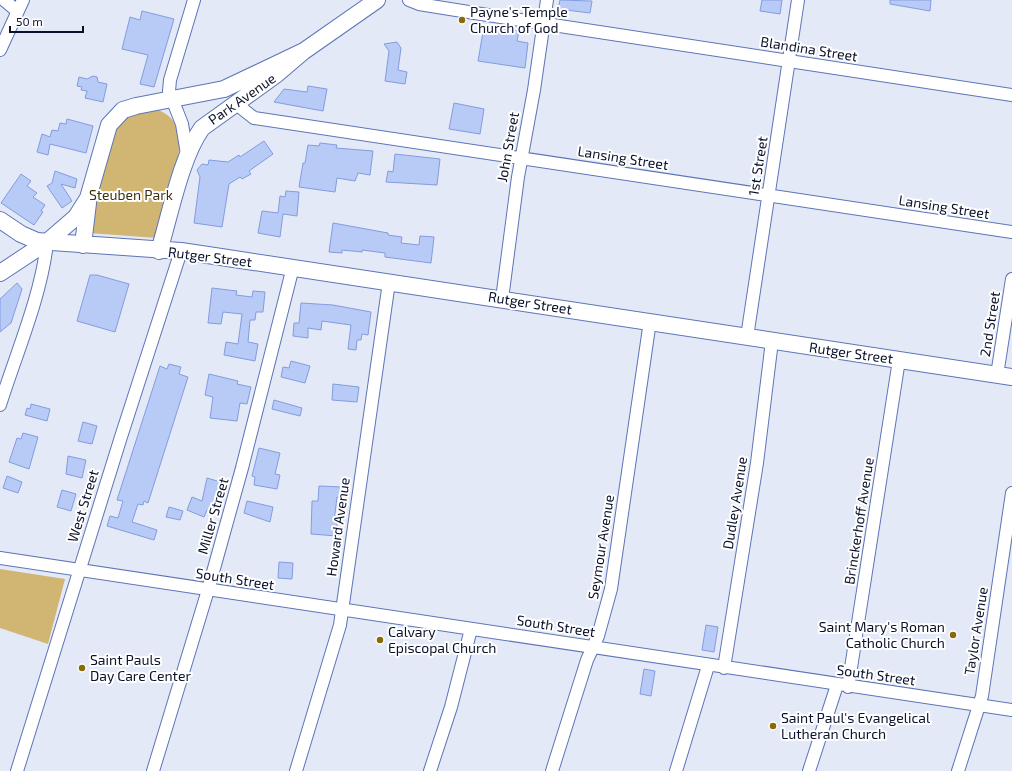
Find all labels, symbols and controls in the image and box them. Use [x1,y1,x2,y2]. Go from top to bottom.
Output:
place label: Payne's Temple Church of God [470,3,568,36]
scale bar [10,8,83,34]
text: 50 m [16,14,43,28]
marker: Payne's Temple Church of God [457,15,467,25]
street label: Blandina Street [759,32,859,65]
street label: Park Avenue [205,69,279,128]
street label: John Street [493,110,522,183]
street label: 1st Street [744,135,771,197]
street label: Lansing Street [577,142,670,173]
park label: Steuben Park [89,186,173,203]
street label: Lansing Street [898,191,991,222]
street label: Rutger Street [167,243,253,270]
street label: Rutger Street [487,287,573,318]
street label: 2nd Street [976,290,1003,358]
street label: Rutger Street [808,338,894,367]
street label: Dudley Avenue [719,455,750,551]
street label: Brinckerhoff Avenue [840,456,877,586]
street label: West Street [63,467,102,544]
street label: Miller Street [193,476,232,556]
street label: Howard Avenue [322,476,353,577]
street label: Seymour Avenue [584,493,617,601]
street label: South Street [195,564,276,593]
street label: Taylor Avenue [960,586,991,676]
street label: South Street [516,611,597,640]
place label: Saint Mary's Roman Catholic Church [819,618,945,651]
place label: Calvary Episcopal Church [388,623,496,656]
marker: Saint Mary's Roman Catholic Church [948,630,958,640]
marker: Calvary Episcopal Church [375,635,385,645]
place label: Saint Pauls Day Care Center [90,651,191,684]
street label: South Street [836,661,917,688]
marker: Saint Pauls Day Care Center [77,663,87,673]
place label: Saint Paul's Evangelical Lutheran Church [781,709,931,742]
marker: Saint Paul's Evangelical Lutheran Church [768,721,778,731]

